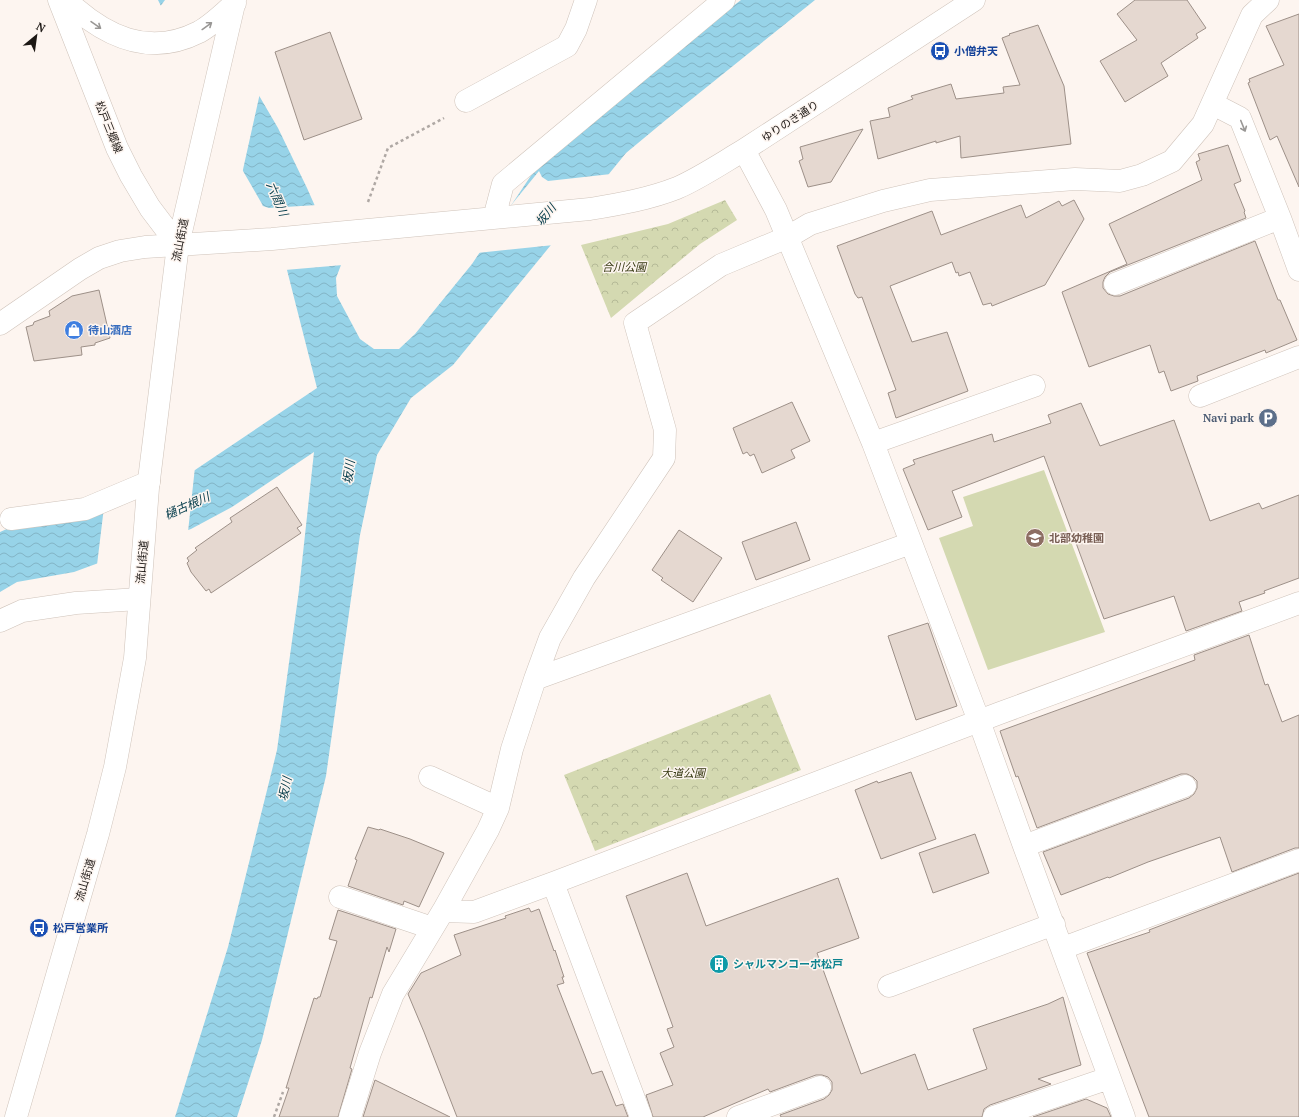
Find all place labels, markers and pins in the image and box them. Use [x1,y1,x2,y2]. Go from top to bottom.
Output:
bus stop icon: 小僧弁天 [929,40,951,62]
place label: 小僧弁天 [954,44,998,58]
shop icon: 待山酒店 [63,319,85,341]
place label: 待山酒店 [88,323,132,337]
parking icon: Navi park [1257,407,1279,429]
place label: Navi park [1203,411,1255,425]
school or university icon: 北部幼稚園 [1024,527,1046,549]
place label: 北部幼稚園 [1049,531,1104,545]
bus stop icon: 松戸営業所 [28,917,50,939]
place label: 松戸営業所 [53,921,108,935]
building icon: シャルマンコーポ松戸 [708,953,730,975]
place label: シャルマンコーポ松戸 [733,957,843,971]

